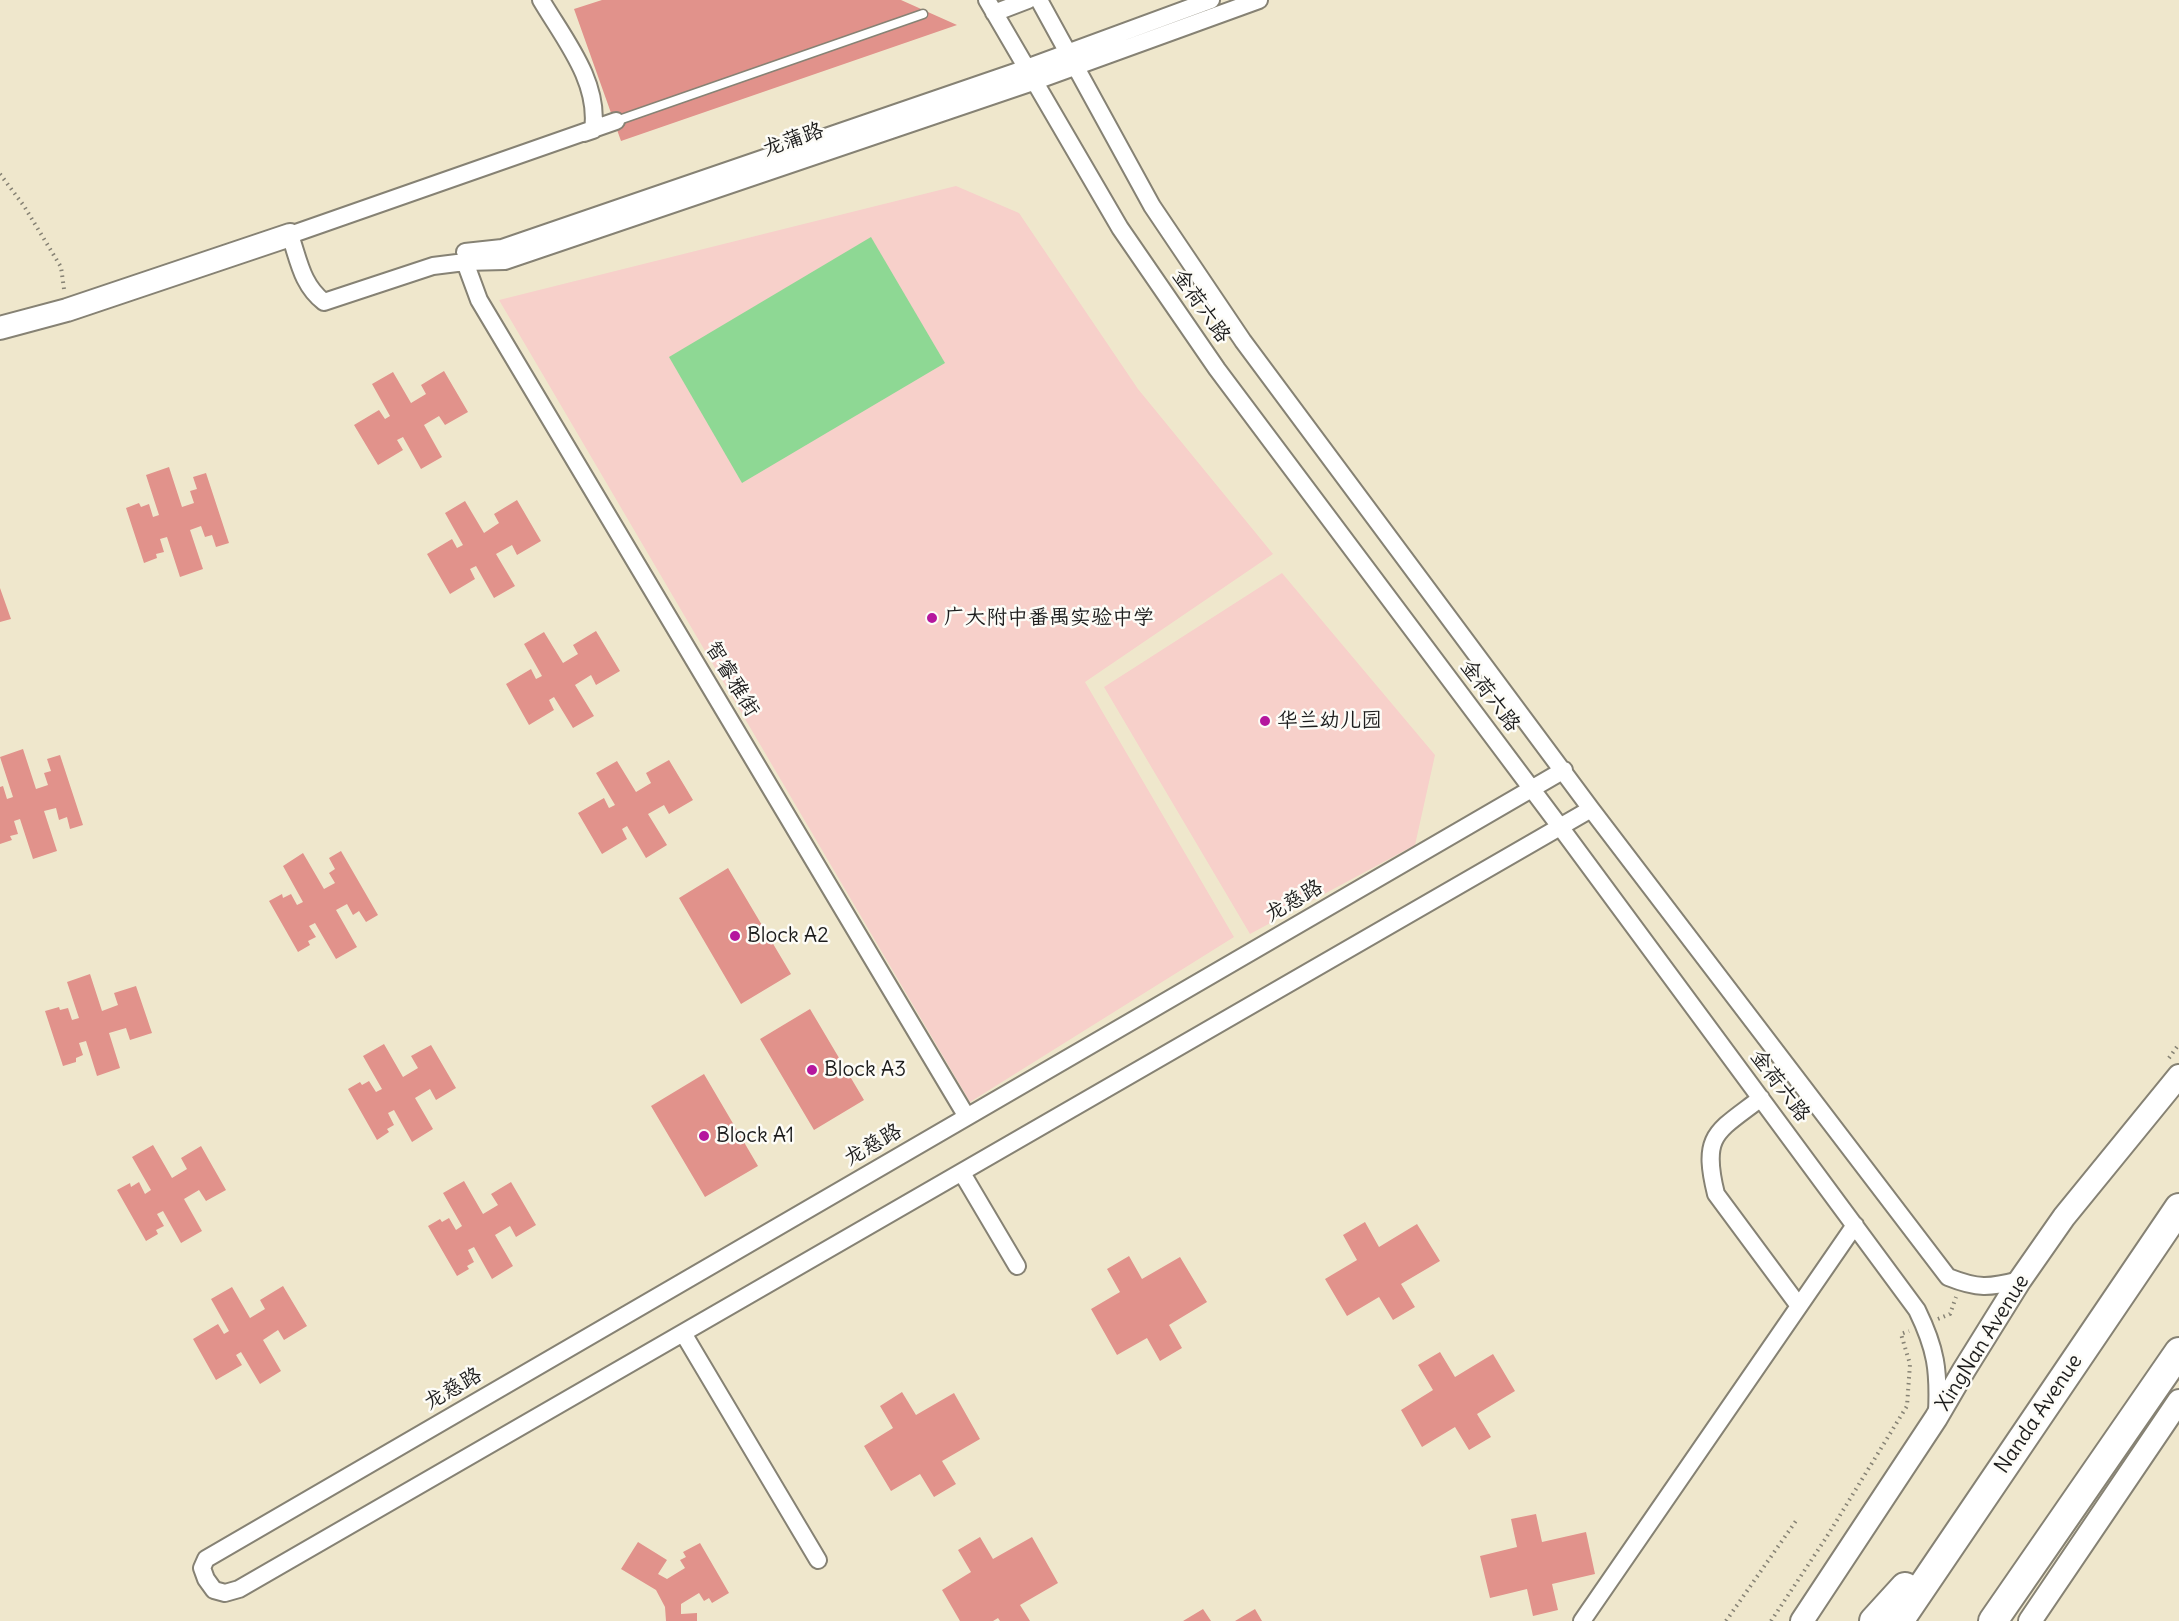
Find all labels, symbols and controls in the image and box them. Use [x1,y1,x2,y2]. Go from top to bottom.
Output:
street label: 龙蒲路 [759,118,827,162]
street label: 金荷六路 [1167,264,1235,348]
place label: 广大附中番禺实验中学 [944,605,1154,631]
marker: 广大附中番禺实验中学 [925,611,939,625]
street label: 智睿雅街 [700,637,764,721]
street label: 金荷六路 [1455,655,1525,737]
place label: 华兰幼儿园 [1277,708,1382,734]
marker: 华兰幼儿园 [1258,714,1272,728]
street label: 龙慈路 [1260,874,1328,928]
place label: Block A2 [747,923,829,949]
marker: Block A2 [728,929,742,943]
street label: 金荷六路 [1745,1045,1815,1127]
place label: Block A3 [824,1057,906,1083]
marker: Block A3 [805,1063,819,1077]
street label: 龙慈路 [839,1118,907,1172]
place label: Block A1 [716,1123,794,1149]
marker: Block A1 [697,1129,711,1143]
street label: XingNan Avenue [1931,1270,2035,1416]
street label: Nanda Avenue [1990,1350,2088,1478]
street label: 龙慈路 [419,1362,487,1416]

